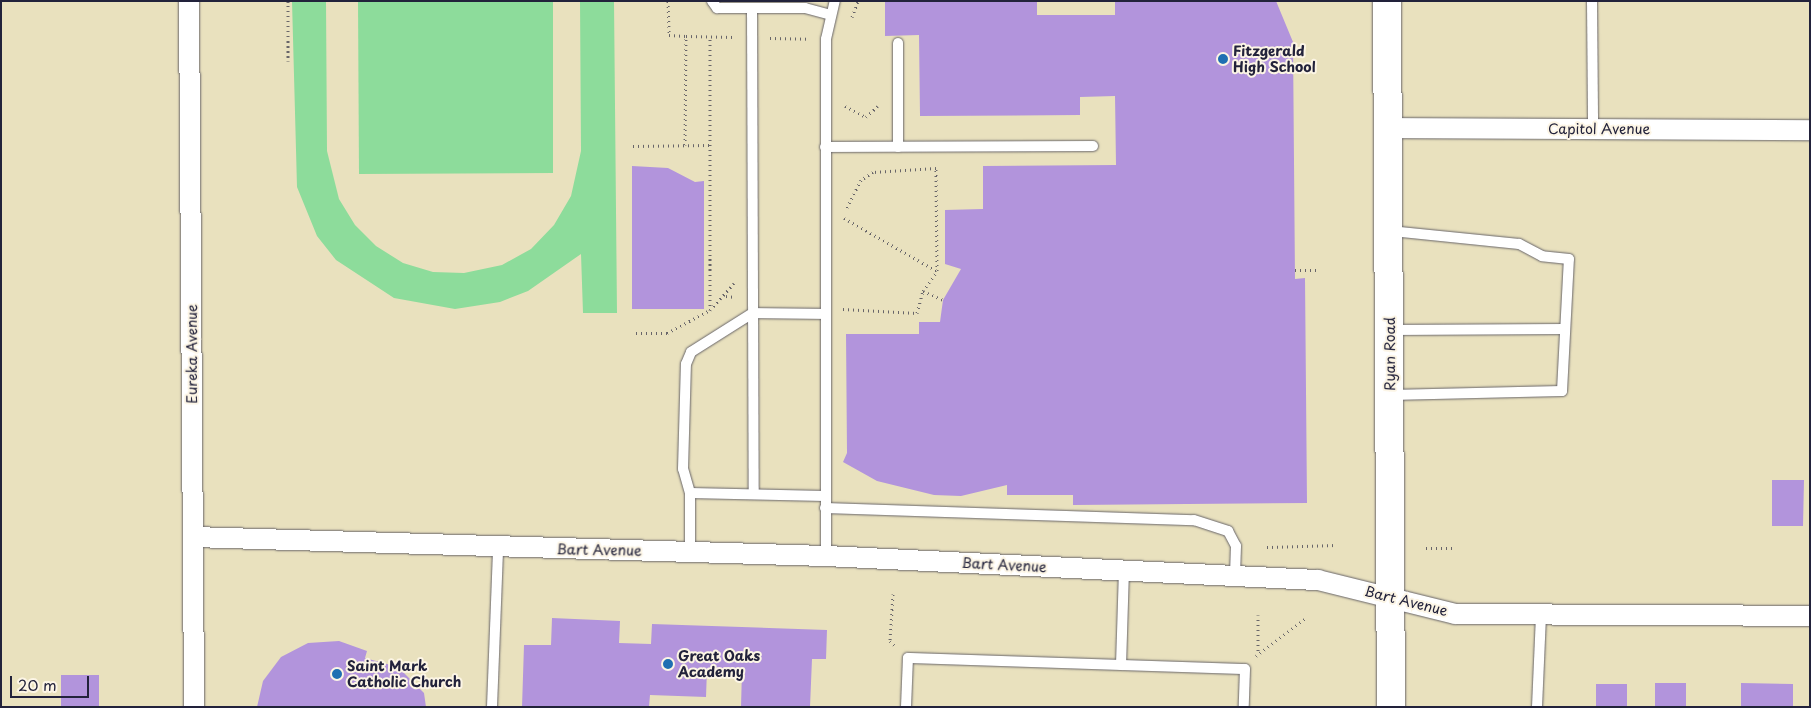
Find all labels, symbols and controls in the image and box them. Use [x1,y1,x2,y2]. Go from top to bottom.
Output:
place label: Fitzgerald High School [1233,43,1316,75]
marker: Fitzgerald High School [1217,53,1229,65]
street label: Capitol Avenue [1548,121,1650,137]
street label: Eureka Avenue [184,304,200,404]
street label: Ryan Road [1382,318,1398,390]
street label: Bart Avenue [557,541,641,559]
street label: Bart Avenue [962,554,1046,576]
street label: Bart Avenue [1363,583,1449,619]
place label: Great Oaks Academy [678,648,761,680]
place label: Saint Mark Catholic Church [347,658,462,690]
marker: Great Oaks Academy [662,658,674,670]
scale bar [12,666,91,698]
marker: Saint Mark Catholic Church [331,668,343,680]
text: 20 m [18,673,57,696]

